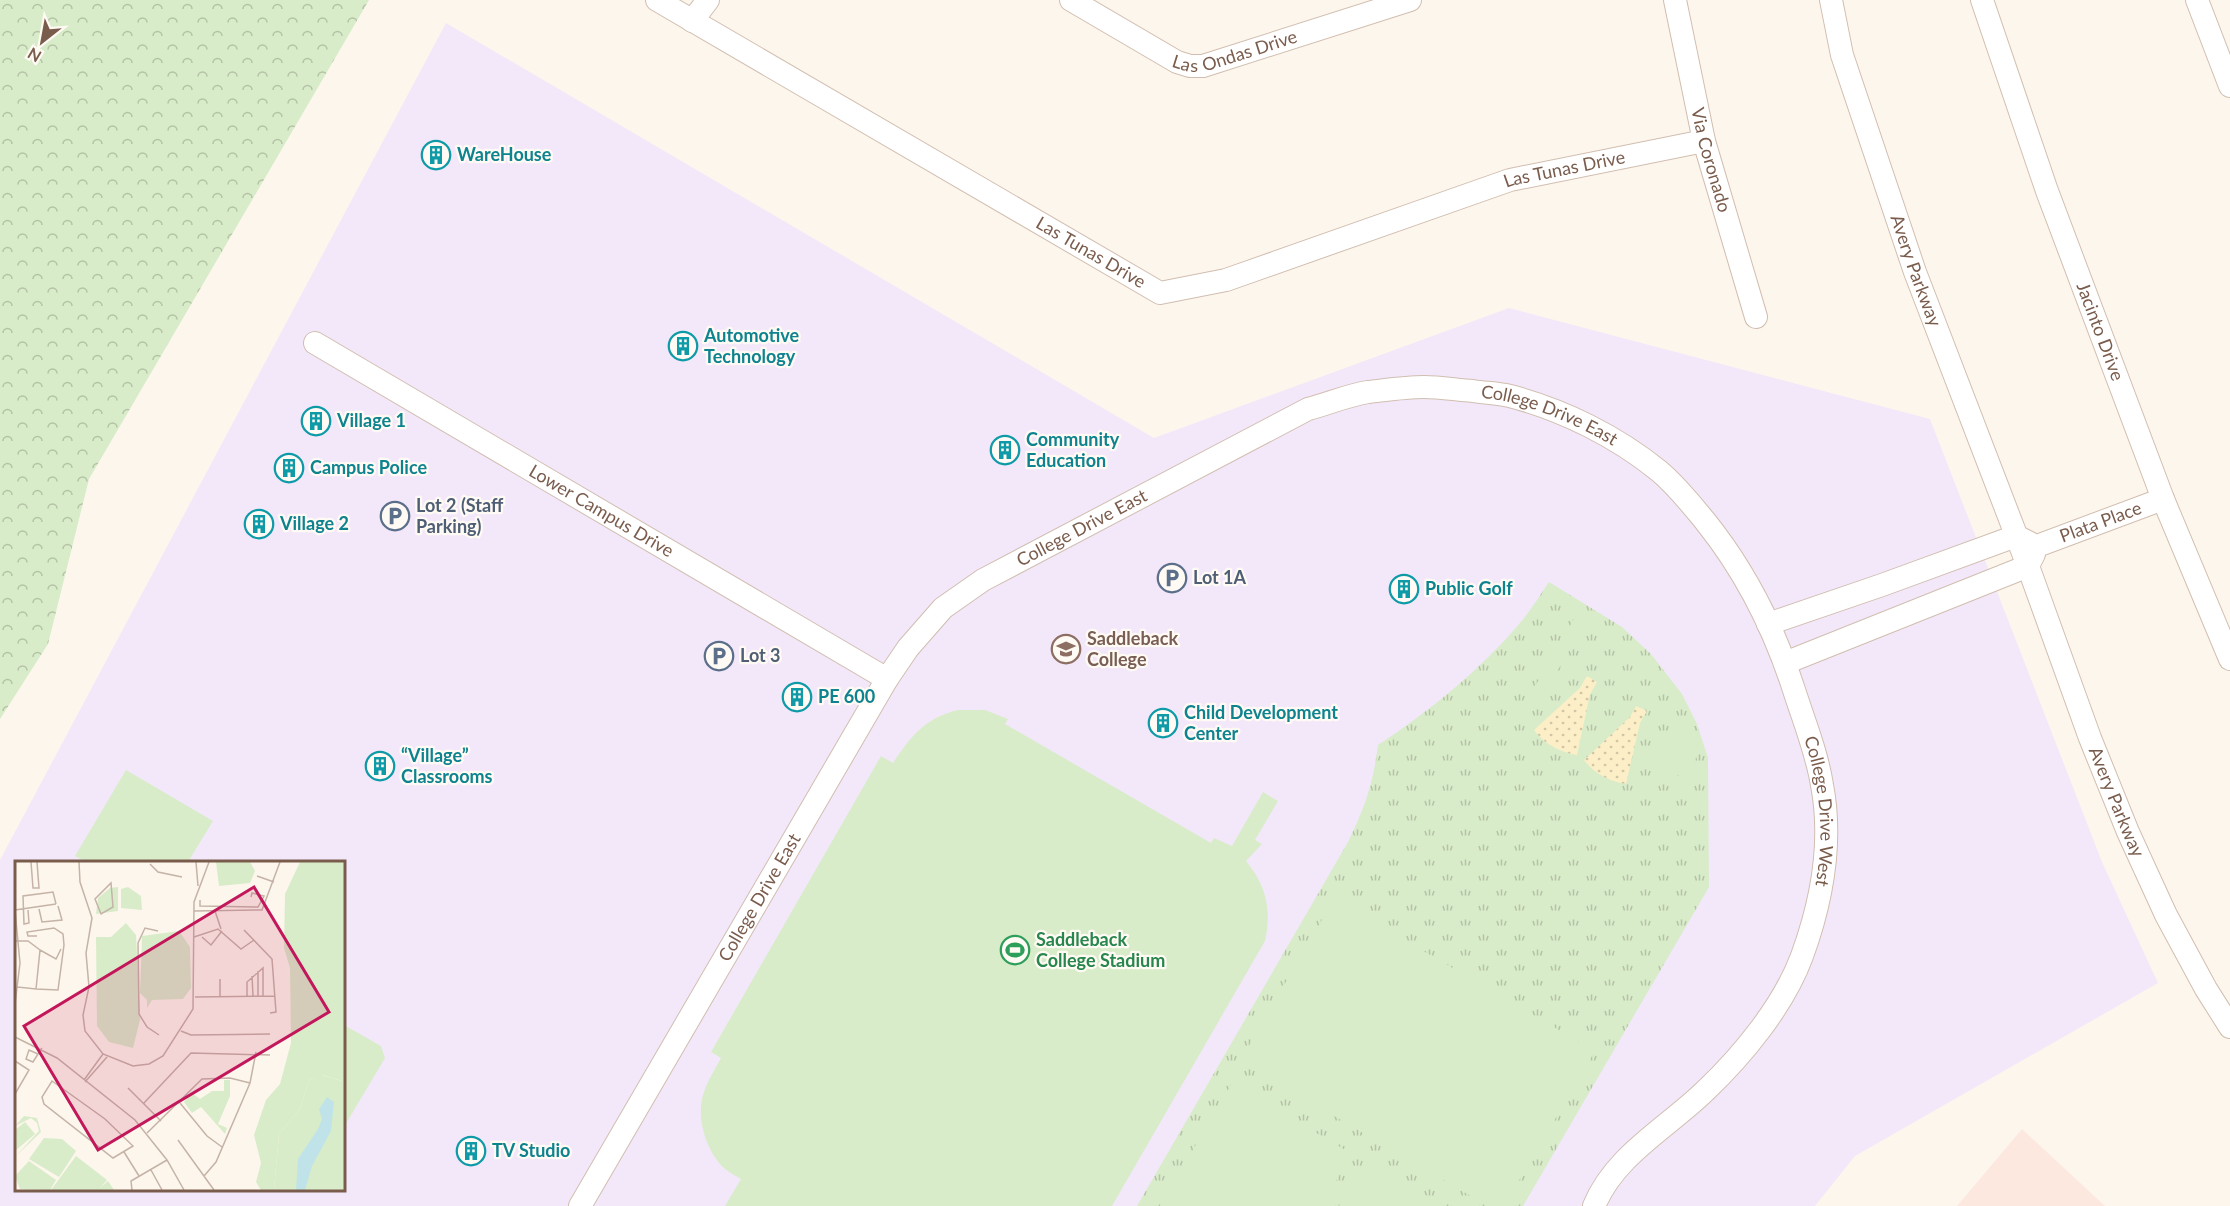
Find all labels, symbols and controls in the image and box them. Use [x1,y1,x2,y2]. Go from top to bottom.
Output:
north arrow [12,12,72,72]
street label: Las Ondas Drive [1170,25,1300,76]
text: N [24,44,44,67]
street label: Via Coronado [1687,105,1736,215]
building icon: WareHouse [420,139,452,171]
place label: WareHouse [457,143,552,165]
street label: Las Tunas Drive [1500,145,1627,191]
street label: Las Tunas Drive [1032,211,1150,292]
street label: Avery Parkway [1886,212,1947,330]
street label: Jacinto Drive [2072,279,2129,383]
place label: Automotive Technology [703,324,799,367]
building icon: Automotive Technology [667,330,699,362]
street label: College Drive East [1480,380,1623,450]
building icon: Village 1 [300,405,332,437]
place label: Village 1 [336,409,406,431]
place label: Community Education [1026,428,1120,471]
building icon: Community Education [989,434,1021,466]
building icon: Campus Police [273,452,305,484]
place label: Campus Police [310,456,427,478]
street label: Lower Campus Drive [525,459,678,561]
street label: College Drive East [1012,483,1151,570]
place label: Lot 2 (Staff Parking) [416,494,504,537]
street label: Plata Place [2056,496,2144,547]
parking icon: Lot 2 (Staff Parking) [379,500,411,532]
building icon: Village 2 [243,508,275,540]
place label: Village 2 [279,512,349,534]
parking icon: Lot 1A [1156,562,1188,594]
place label: Lot 1A [1193,566,1247,588]
building icon: Public Golf [1388,573,1420,605]
place label: Public Golf [1425,577,1513,599]
place label: Saddleback College [1087,627,1178,670]
school or university icon: Saddleback College [1050,633,1082,665]
parking icon: Lot 3 [703,640,735,672]
place label: Lot 3 [740,644,781,666]
building icon: PE 600 [781,681,813,713]
place label: PE 600 [818,685,875,707]
place label: Child Development Center [1184,701,1338,744]
building icon: Child Development Center [1147,707,1179,739]
street label: College Drive West [1800,733,1838,889]
street label: Avery Parkway [2085,743,2150,861]
place label: “Village” Classrooms [401,744,493,787]
building icon: “Village” Classrooms [364,750,396,782]
street label: College Drive East [713,829,805,965]
inset map [15,861,345,1191]
place label: Saddleback College Stadium [1036,928,1165,971]
sports icon: Saddleback College Stadium [999,934,1031,966]
building icon: TV Studio [455,1135,487,1167]
place label: TV Studio [492,1139,570,1161]

